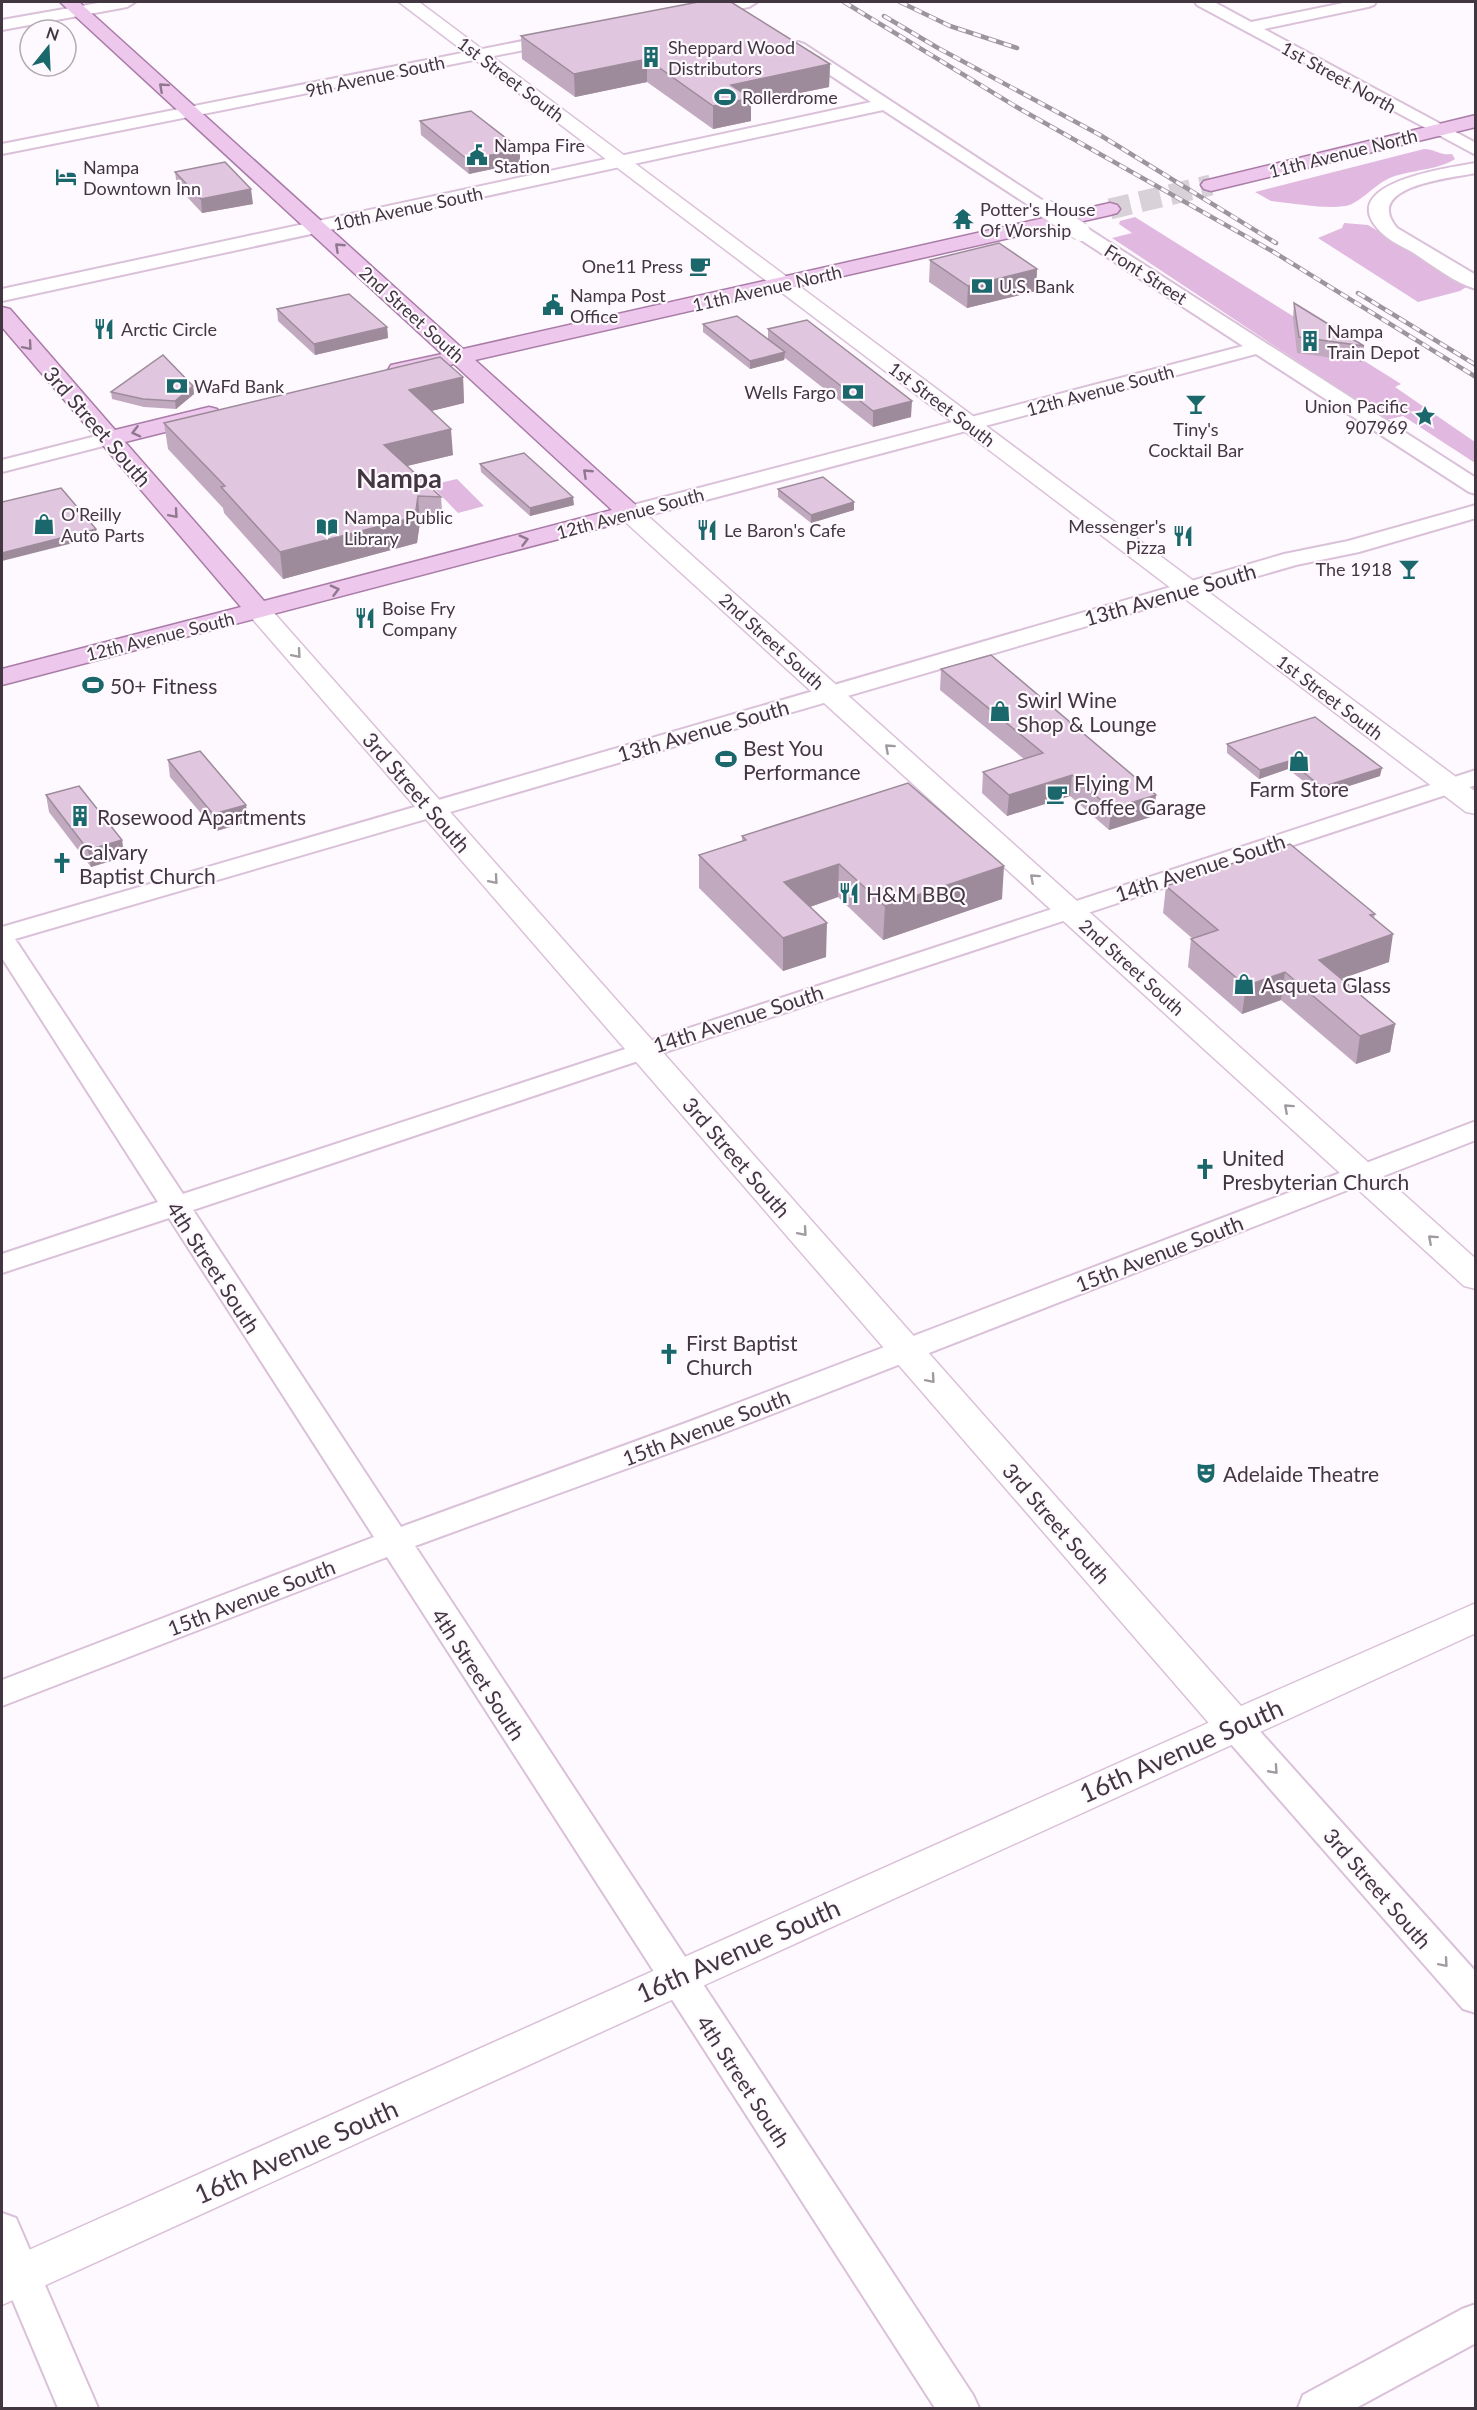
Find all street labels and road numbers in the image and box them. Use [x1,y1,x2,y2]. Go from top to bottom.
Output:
street label: 1st Street South [453,32,569,126]
street label: 1st Street North [1278,36,1400,118]
street label: 9th Avenue South [303,51,447,101]
street label: 11th Avenue North [1266,124,1420,182]
street label: 10th Avenue South [331,181,485,235]
street label: Front Street [1101,239,1192,309]
street label: 11th Avenue North [690,260,844,316]
street label: 2nd Street South [355,261,469,367]
street label: 1st Street South [884,357,1000,451]
street label: 12th Avenue South [1024,360,1176,420]
street label: 3rd Street South [39,361,157,491]
street label: 12th Avenue South [554,483,706,543]
street label: 13th Avenue South [1081,558,1259,630]
street label: 2nd Street South [715,588,829,694]
street label: 12th Avenue South [84,607,236,665]
street label: 1st Street South [1272,650,1388,744]
street label: 13th Avenue South [614,694,792,766]
street label: 3rd Street South [358,727,476,857]
street label: 14th Avenue South [1112,828,1288,906]
street label: 2nd Street South [1075,914,1189,1020]
street label: 14th Avenue South [650,979,826,1057]
street label: 3rd Street South [678,1092,796,1222]
street label: 4th Street South [162,1197,266,1337]
street label: 15th Avenue South [1072,1210,1246,1296]
street label: 15th Avenue South [619,1384,793,1470]
street label: 3rd Street South [998,1458,1116,1588]
street label: 15th Avenue South [164,1554,338,1640]
street label: 4th Street South [427,1604,531,1744]
street label: 16th Avenue South [1074,1691,1288,1809]
street label: 3rd Street South [1319,1823,1437,1953]
street label: 16th Avenue South [631,1891,845,2009]
street label: 4th Street South [692,2011,796,2151]
street label: 16th Avenue South [189,2092,403,2210]

